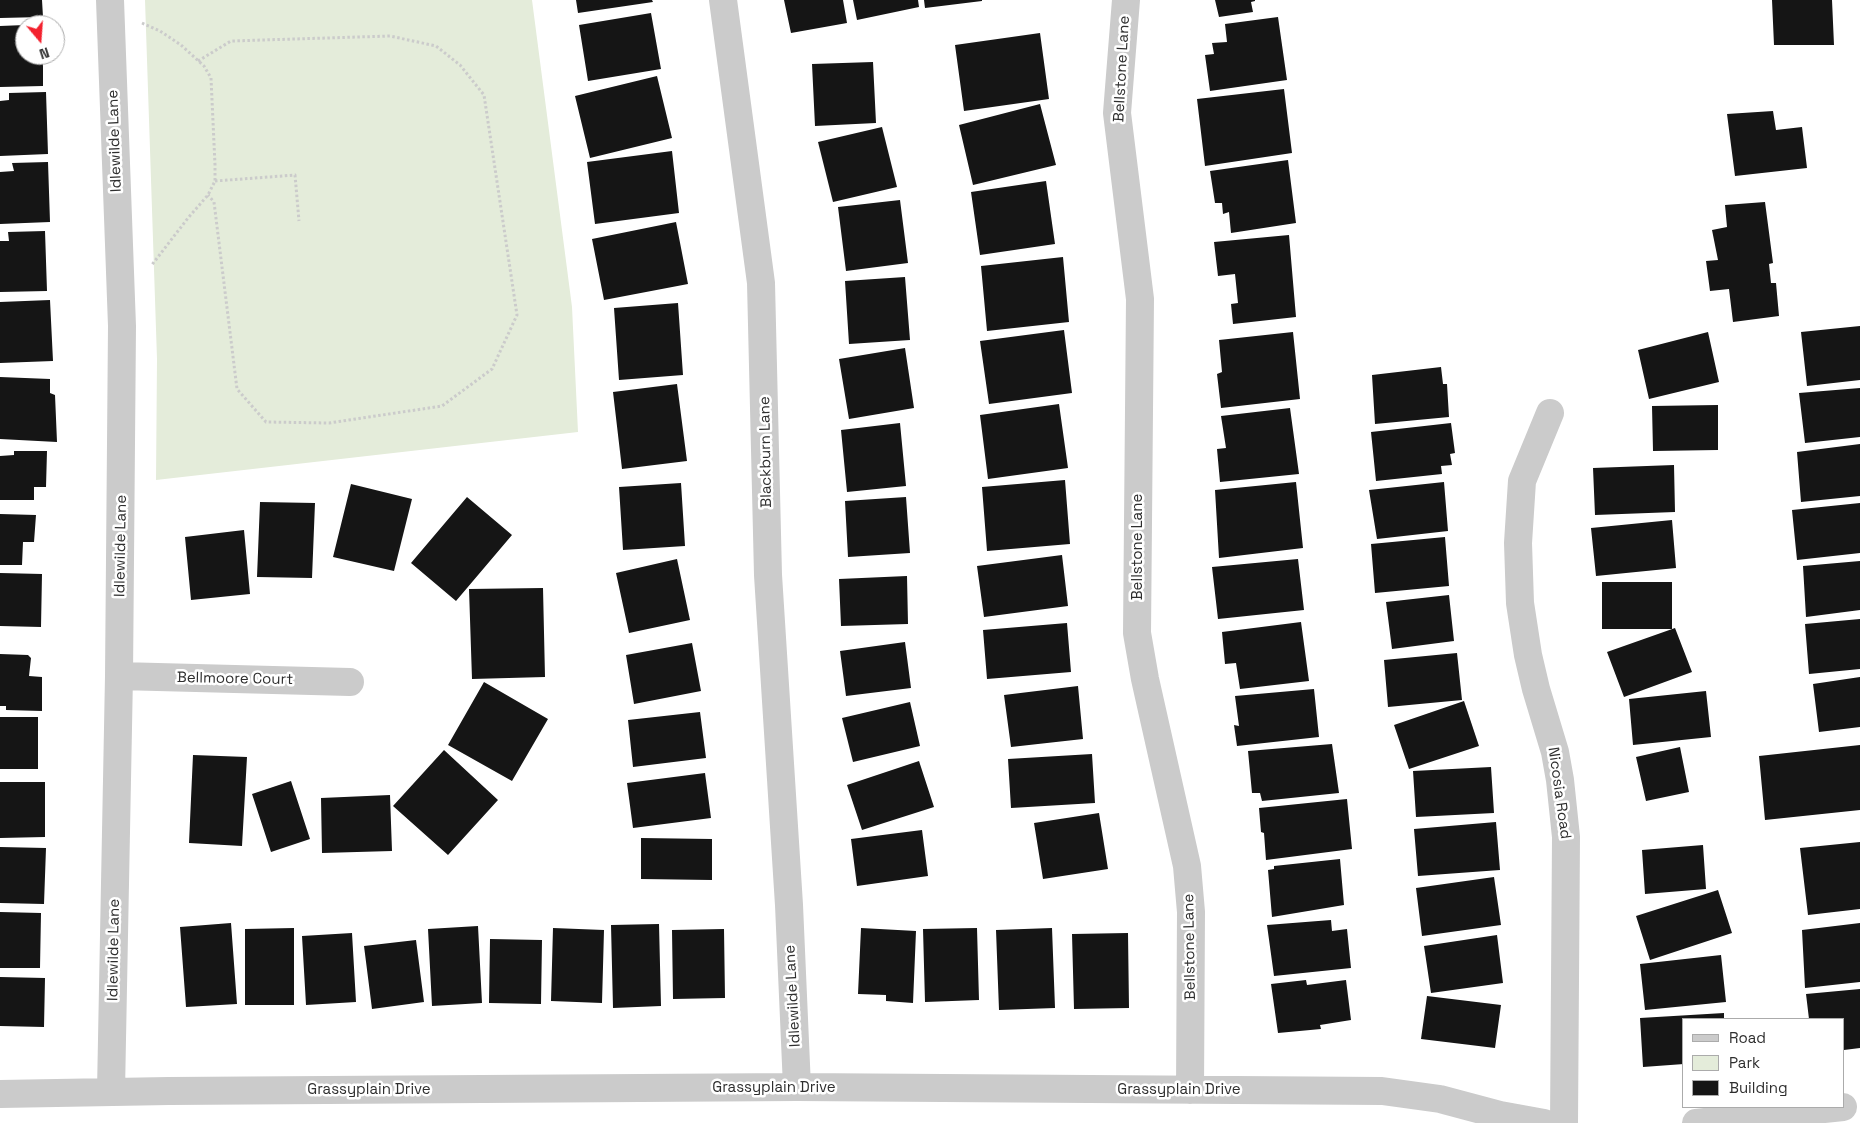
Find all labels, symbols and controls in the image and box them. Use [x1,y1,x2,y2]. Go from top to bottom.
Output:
north arrow [15,15,65,65]
street label: Bellstone Lane [1110,15,1134,123]
text: N [37,43,52,63]
street label: Idlewilde Lane [104,90,126,192]
street label: Blackburn Lane [756,396,776,508]
street label: Bellstone Lane [1129,494,1147,600]
street label: Idlewilde Lane [111,495,131,597]
street label: Bellmoore Court [177,669,293,689]
street label: Nicosia Road [1544,746,1574,840]
street label: Bellstone Lane [1180,894,1200,1000]
street label: Idlewilde Lane [104,899,124,1001]
street label: Idlewilde Lane [781,944,805,1048]
legend [1682,1018,1845,1108]
text: Road [1729,1028,1766,1047]
text: Park [1729,1053,1760,1072]
text: Building [1729,1078,1788,1097]
street label: Grassyplain Drive [712,1079,836,1097]
street label: Grassyplain Drive [307,1081,431,1099]
street label: Grassyplain Drive [1117,1081,1241,1099]

